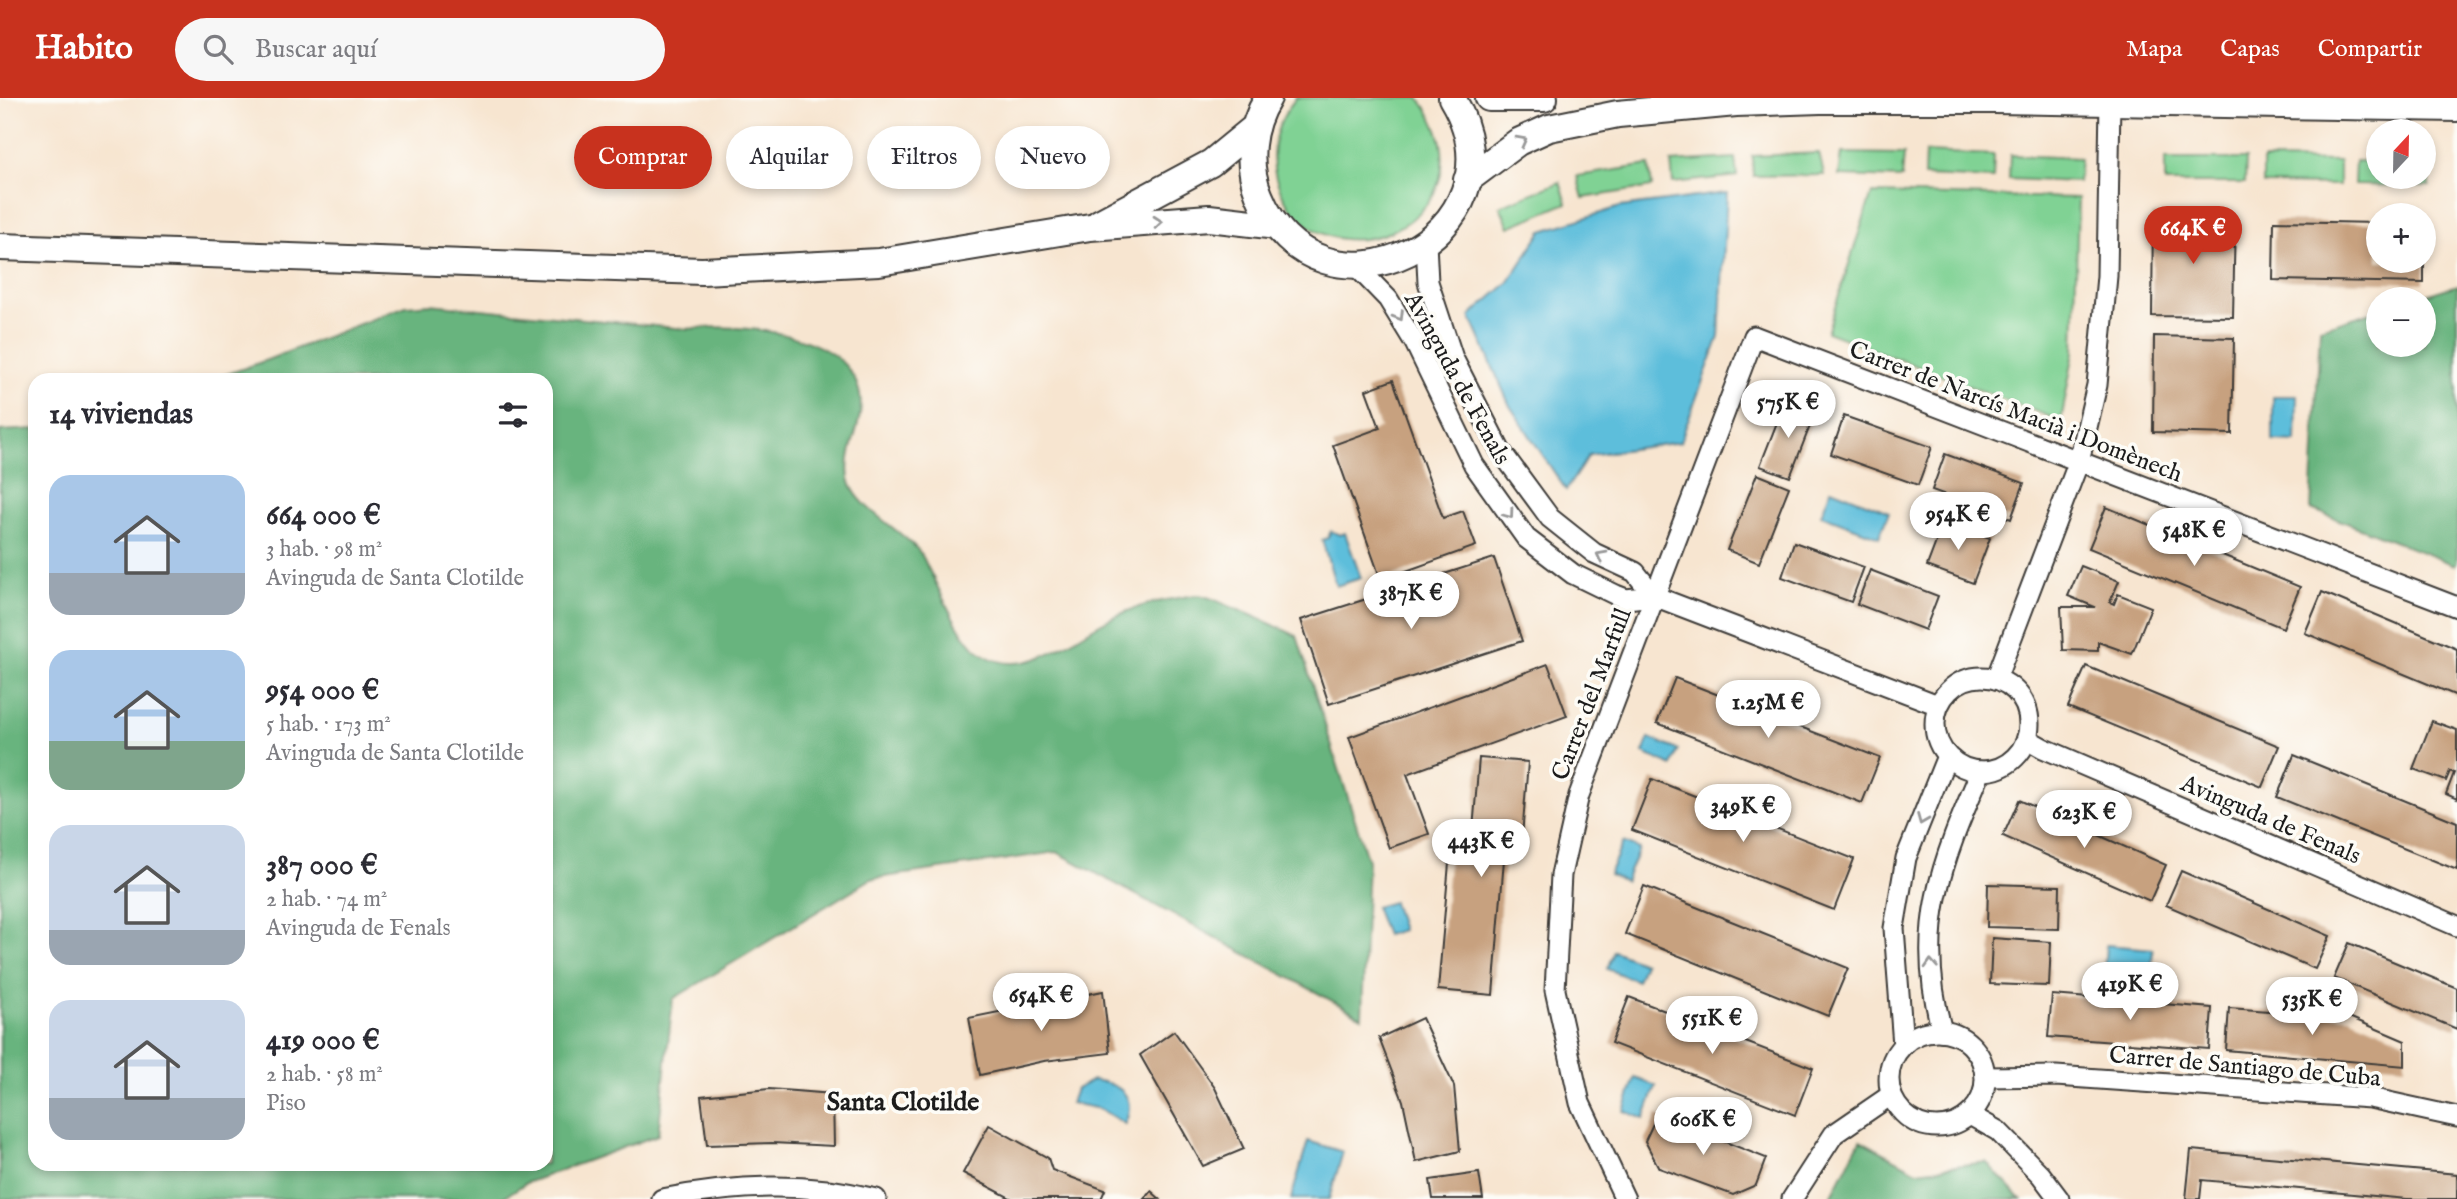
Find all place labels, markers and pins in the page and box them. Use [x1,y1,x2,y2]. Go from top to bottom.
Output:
pin: 664K € [2136,206,2250,266]
pin: 575K € [1731,380,1845,440]
pin: 954K € [1901,492,2015,552]
pin: 548K € [2137,508,2251,568]
pin: 387K € [1354,572,1468,631]
pin: 1.25M € [1703,680,1833,740]
pin: 349K € [1686,784,1800,844]
pin: 623K € [2027,790,2141,850]
pin: 443K € [1424,820,1538,879]
pin: 419K € [2073,962,2187,1022]
pin: 654K € [984,974,1098,1033]
pin: 535K € [2255,978,2369,1037]
pin: 551K € [1655,996,1769,1056]
pin: 606K € [1646,1098,1760,1157]

